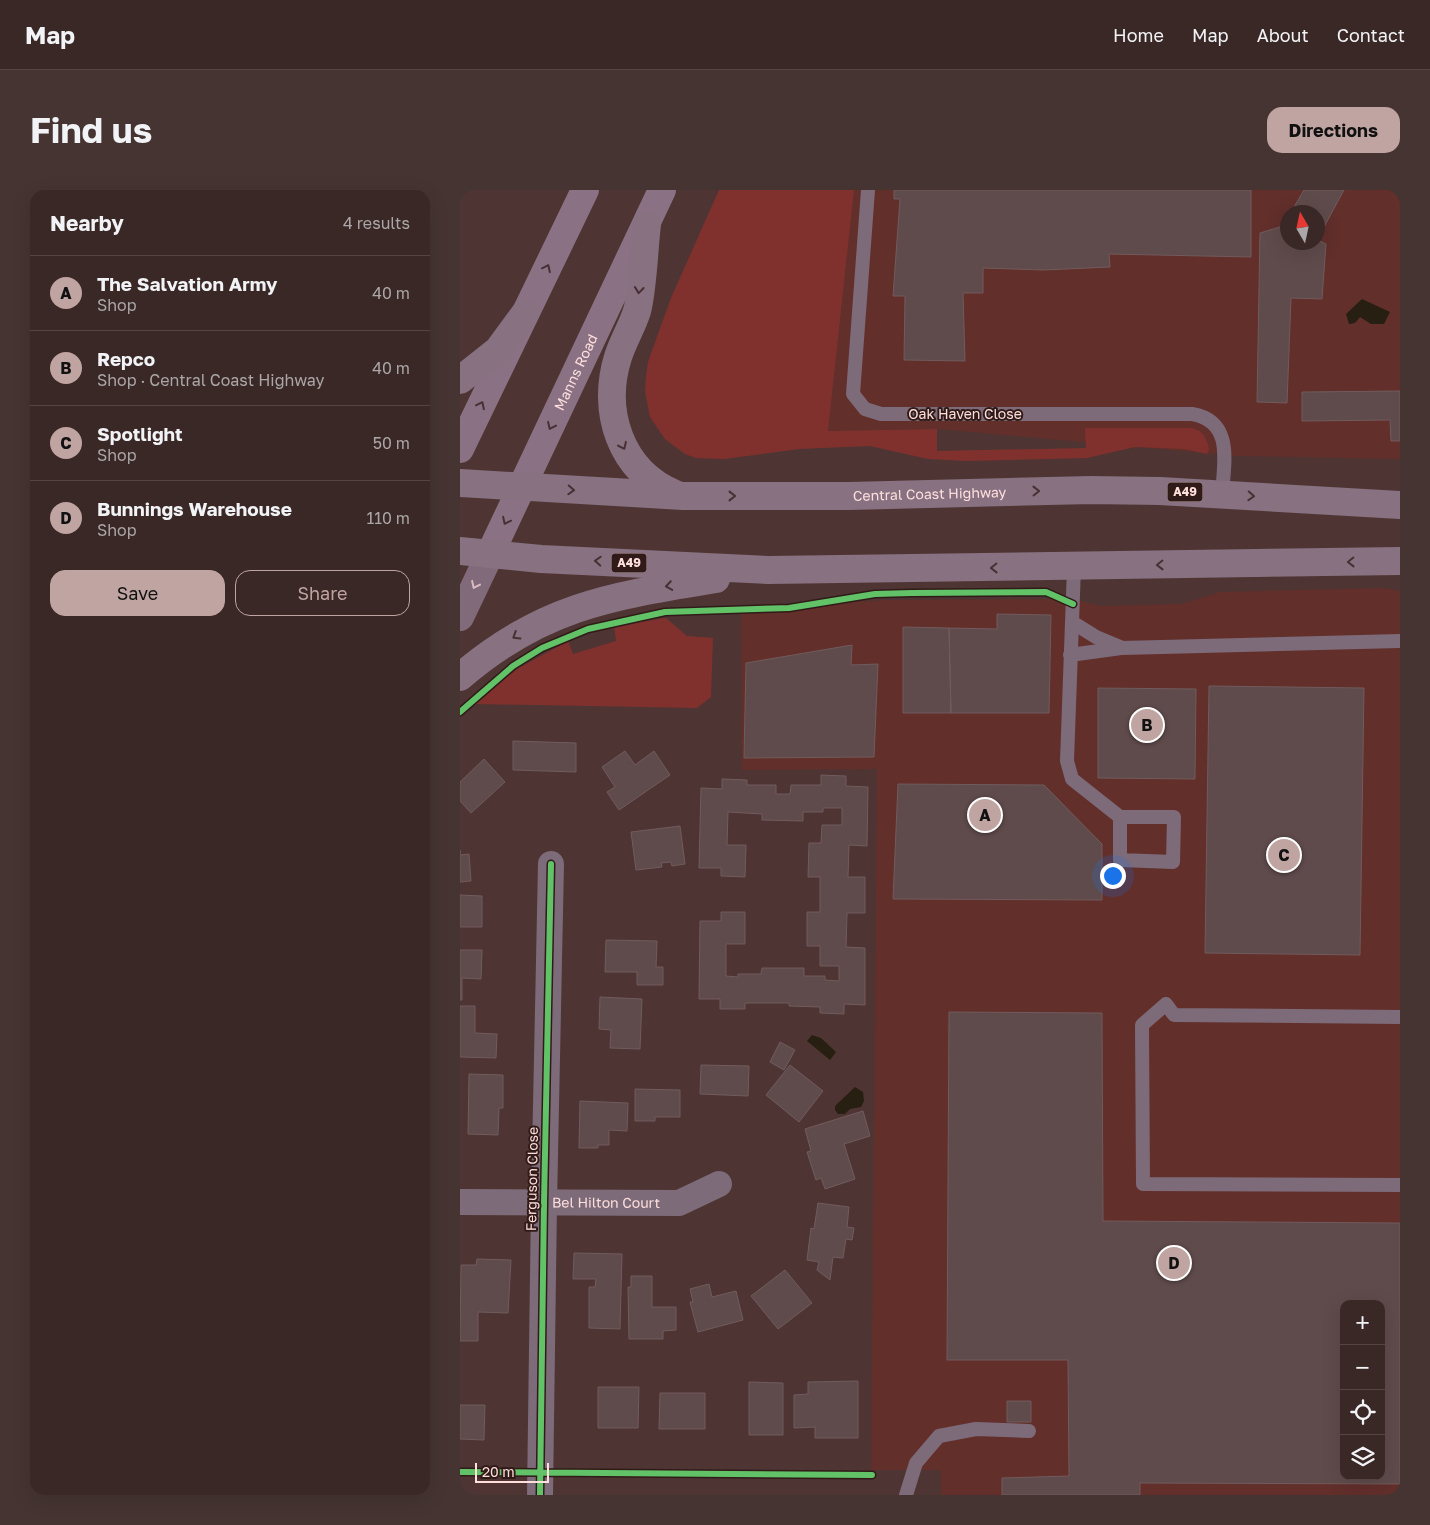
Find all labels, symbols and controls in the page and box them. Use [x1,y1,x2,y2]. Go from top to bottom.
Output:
text: Map [25,20,75,49]
text: Home [1113,24,1164,46]
text: Map [1192,24,1229,46]
text: About [1257,24,1309,46]
text: Contact [1337,24,1405,46]
button: Directions [1267,107,1400,153]
text: Find us [30,109,152,151]
north arrow [1280,205,1325,250]
text: Nearby [50,210,124,236]
text: 4 results [343,213,410,233]
one-way arrow [541,264,551,273]
text: The Salvation Army [97,272,277,295]
text: A [60,283,72,303]
text: 40 m [372,283,410,303]
one-way arrow [634,286,645,294]
text: Shop [97,295,137,315]
street label: Manns Road [550,331,601,413]
text: Repco [97,347,155,370]
text: B [60,358,72,378]
text: 40 m [372,358,410,378]
text: Shop · Central Coast Highway [97,370,325,390]
one-way arrow [474,402,484,411]
street label: Oak Haven Close [908,405,1022,422]
one-way arrow [547,421,557,430]
text: Spotlight [97,422,183,445]
text: C [60,433,72,453]
text: 50 m [373,433,410,453]
one-way arrow [617,441,628,450]
text: Shop [97,445,137,465]
road number: A49 [1168,482,1202,502]
street label: Central Coast Highway [853,483,1007,504]
one-way arrow [567,485,575,496]
one-way arrow [1033,486,1041,496]
one-way arrow [728,491,736,501]
one-way arrow [1248,491,1256,502]
text: Bunnings Warehouse [97,497,292,520]
text: D [60,508,72,528]
text: 110 m [366,508,410,528]
one-way arrow [502,516,512,525]
text: Shop [97,520,137,540]
road number: A49 [612,553,646,572]
one-way arrow [594,556,602,567]
one-way arrow [1347,557,1355,567]
one-way arrow [1155,559,1163,570]
one-way arrow [990,563,998,573]
button: Save [50,570,225,616]
button: Share [235,570,410,616]
one-way arrow [471,580,481,589]
one-way arrow [665,581,674,591]
one-way arrow [512,630,522,639]
pin: B [1131,706,1163,744]
pin: A [969,796,1001,834]
pin: C [1268,836,1300,874]
your location [1100,863,1126,889]
street label: Ferguson Close [522,1127,541,1231]
street label: Bel Hilton Court [552,1193,660,1211]
pin: D [1158,1244,1190,1282]
map controls [1340,1300,1385,1480]
button: + [1340,1300,1385,1345]
button: − [1340,1345,1385,1390]
button: locate [1340,1390,1385,1435]
button: layers [1340,1435,1385,1480]
scale bar [475,1460,549,1483]
text: 20 m [482,1463,515,1480]

